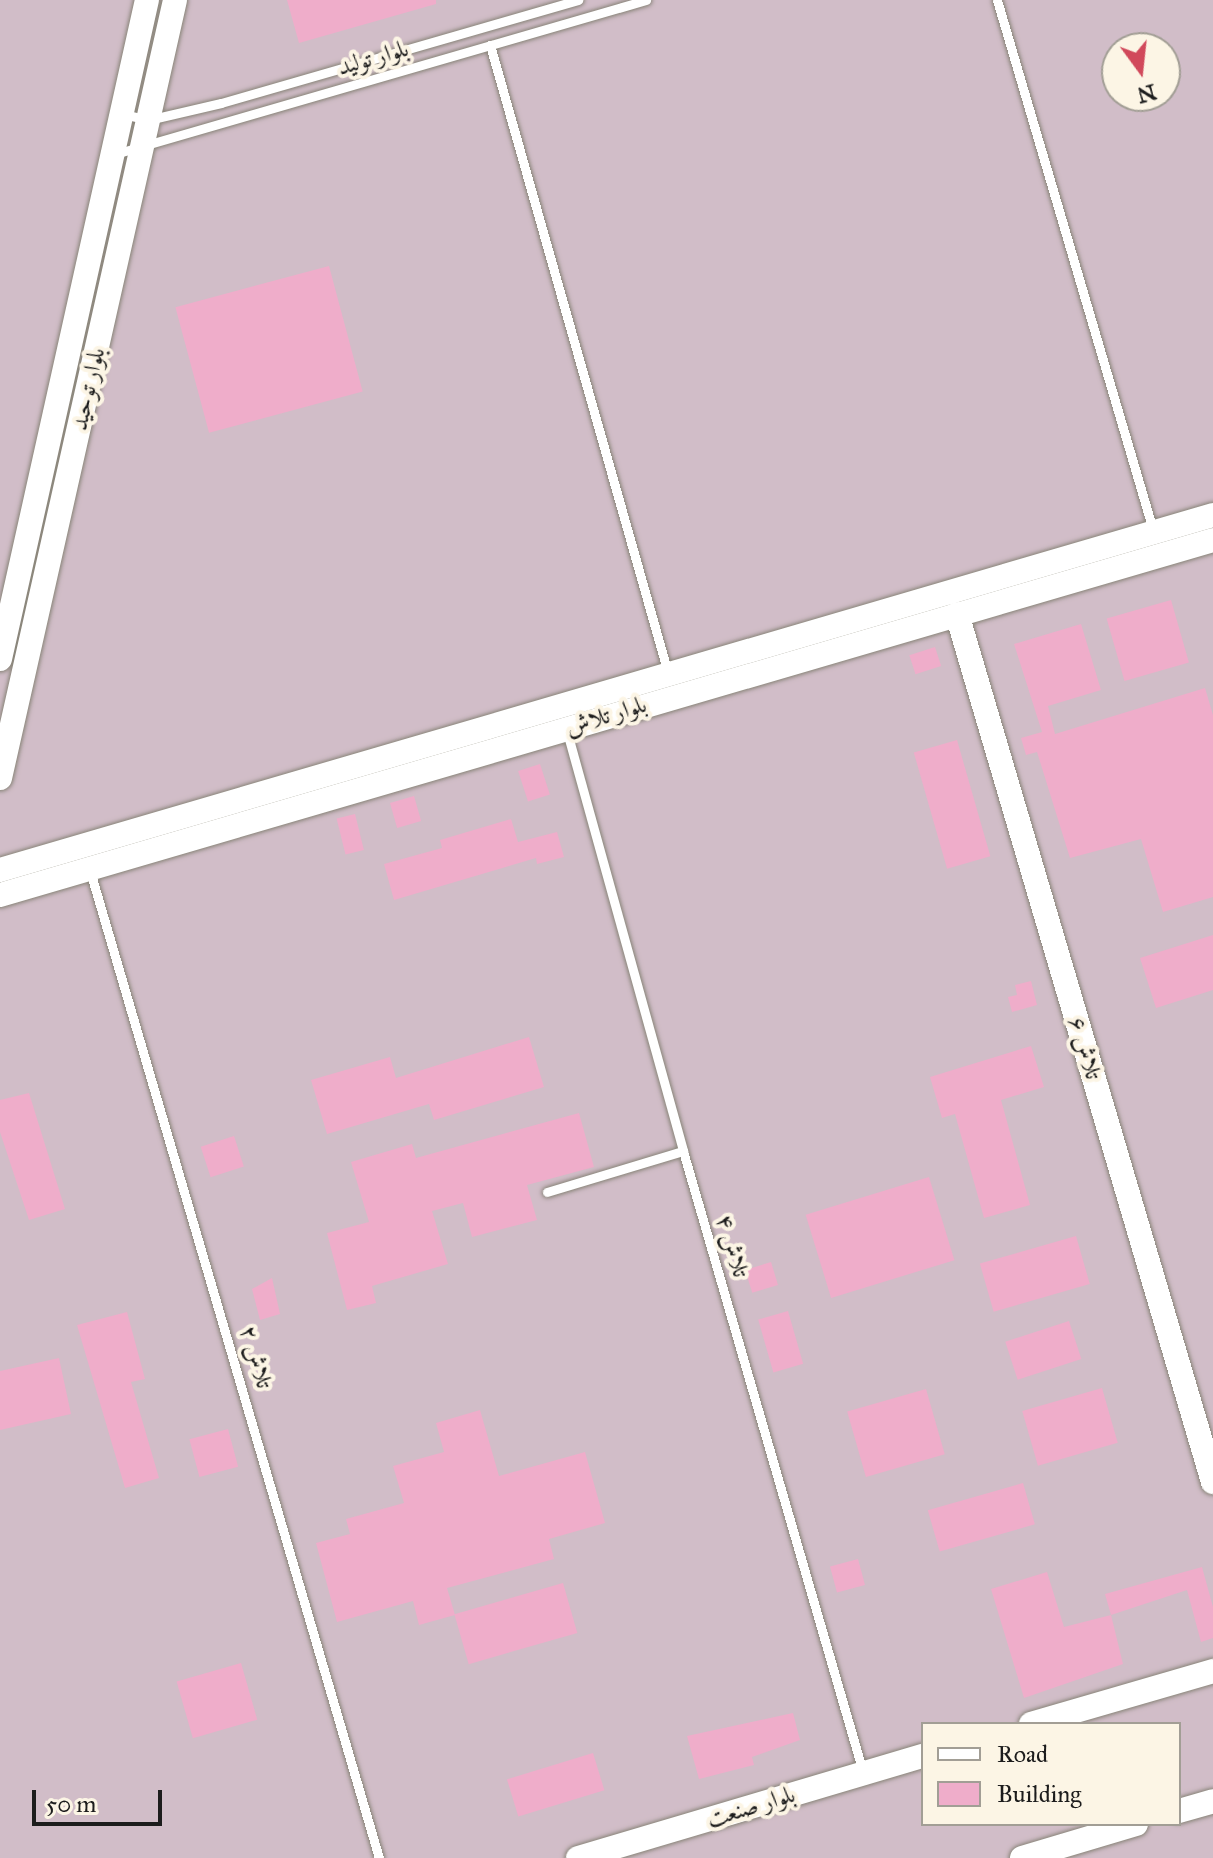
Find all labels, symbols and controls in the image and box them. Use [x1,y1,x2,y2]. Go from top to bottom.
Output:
north arrow [1101,32,1181,112]
street label: بلوار تولید [334,34,412,82]
text: N [1134,78,1159,109]
street label: بلوار توحید [65,345,111,433]
street label: بلوار تلاش [562,690,650,742]
street label: تلاش ۶ [1062,1013,1108,1083]
street label: تلاش ۴ [709,1211,755,1281]
street label: تلاش ۲ [233,1322,279,1392]
legend [921,1722,1181,1826]
text: Road [997,1739,1048,1769]
scale bar [36,1774,166,1824]
text: Building [997,1779,1082,1809]
street label: بلوار صنعت [703,1780,799,1834]
text: 50 m [46,1789,96,1819]

